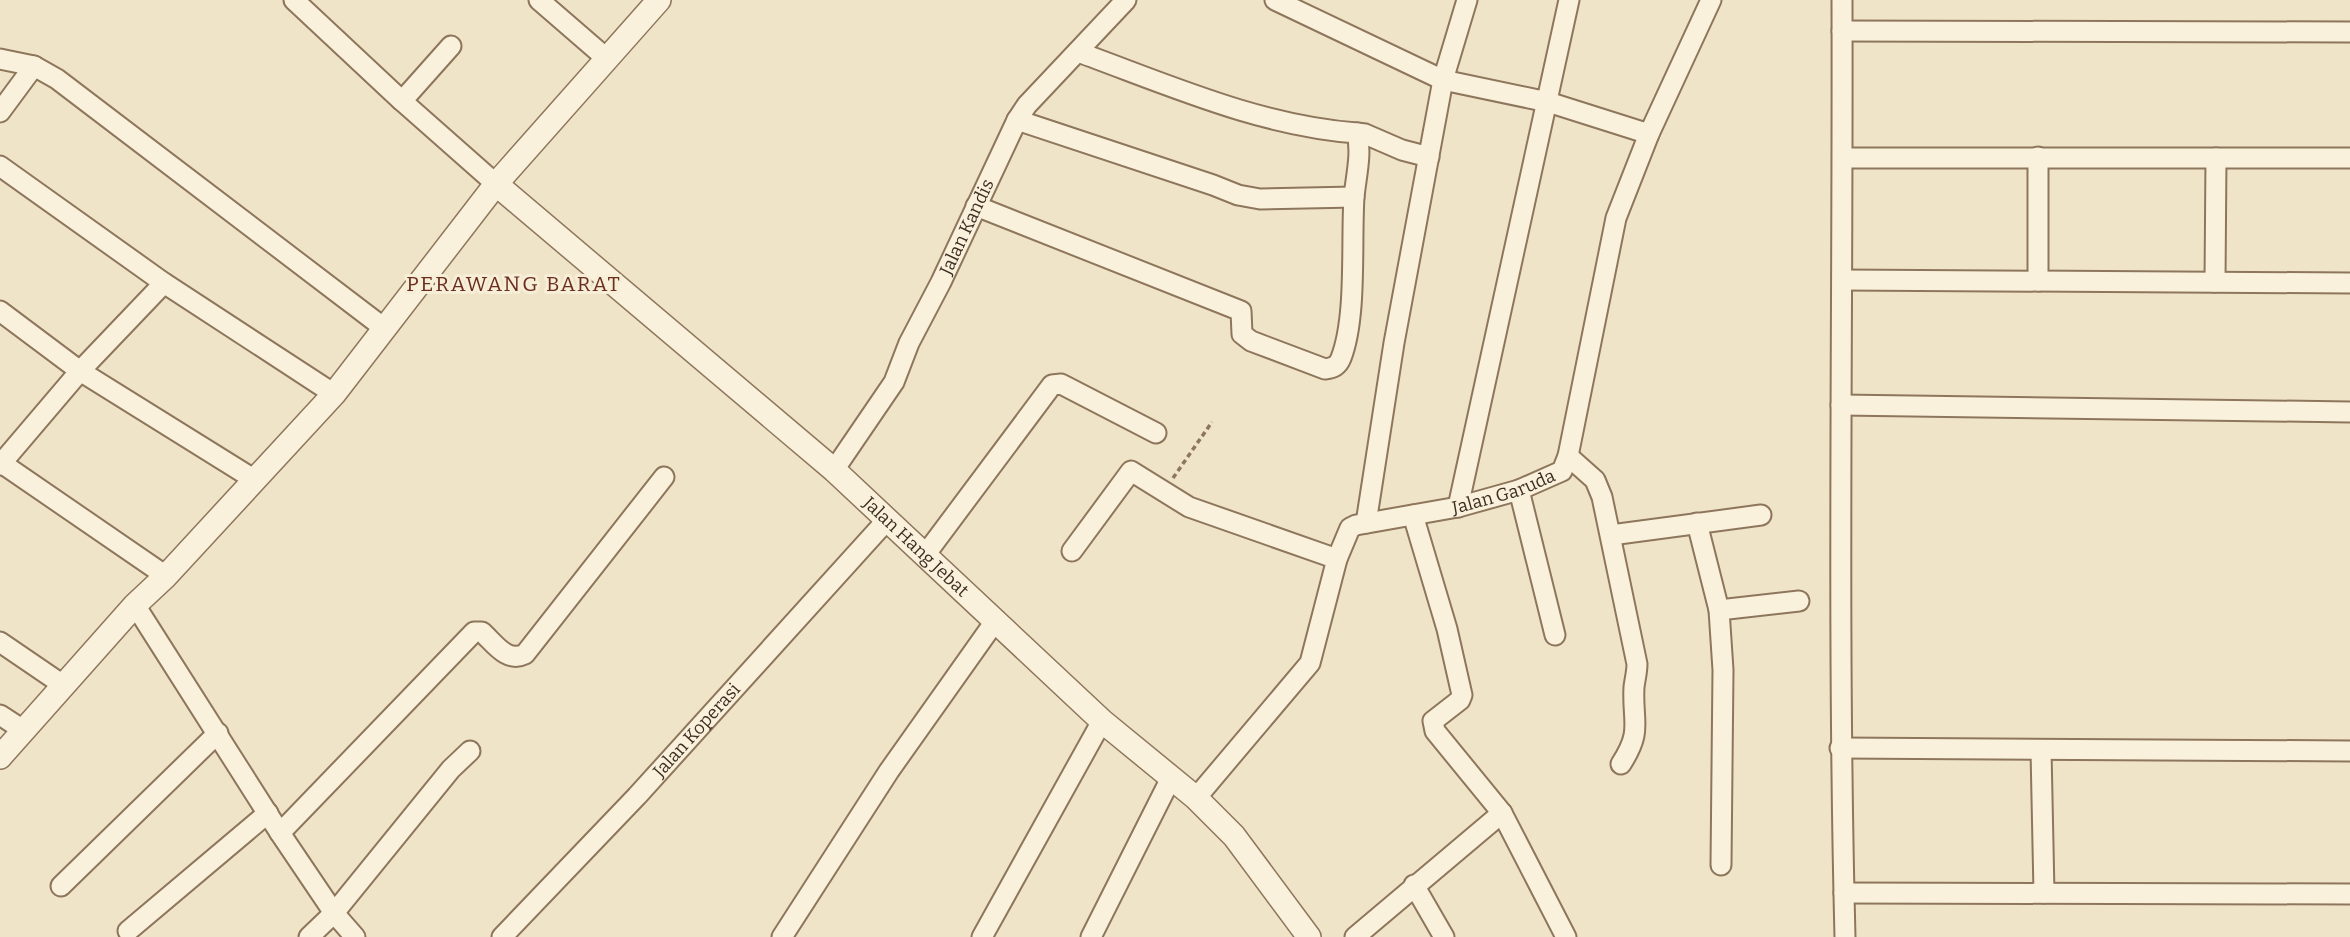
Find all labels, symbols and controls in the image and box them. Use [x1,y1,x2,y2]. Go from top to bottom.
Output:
street label: Jalan Kandis [935,176,999,279]
district label: PERAWANG BARAT [406,271,622,297]
street label: Jalan Garuda [1449,464,1559,519]
street label: Jalan Hang Jebat [858,491,974,602]
street label: Jalan Koperasi [648,679,745,783]

